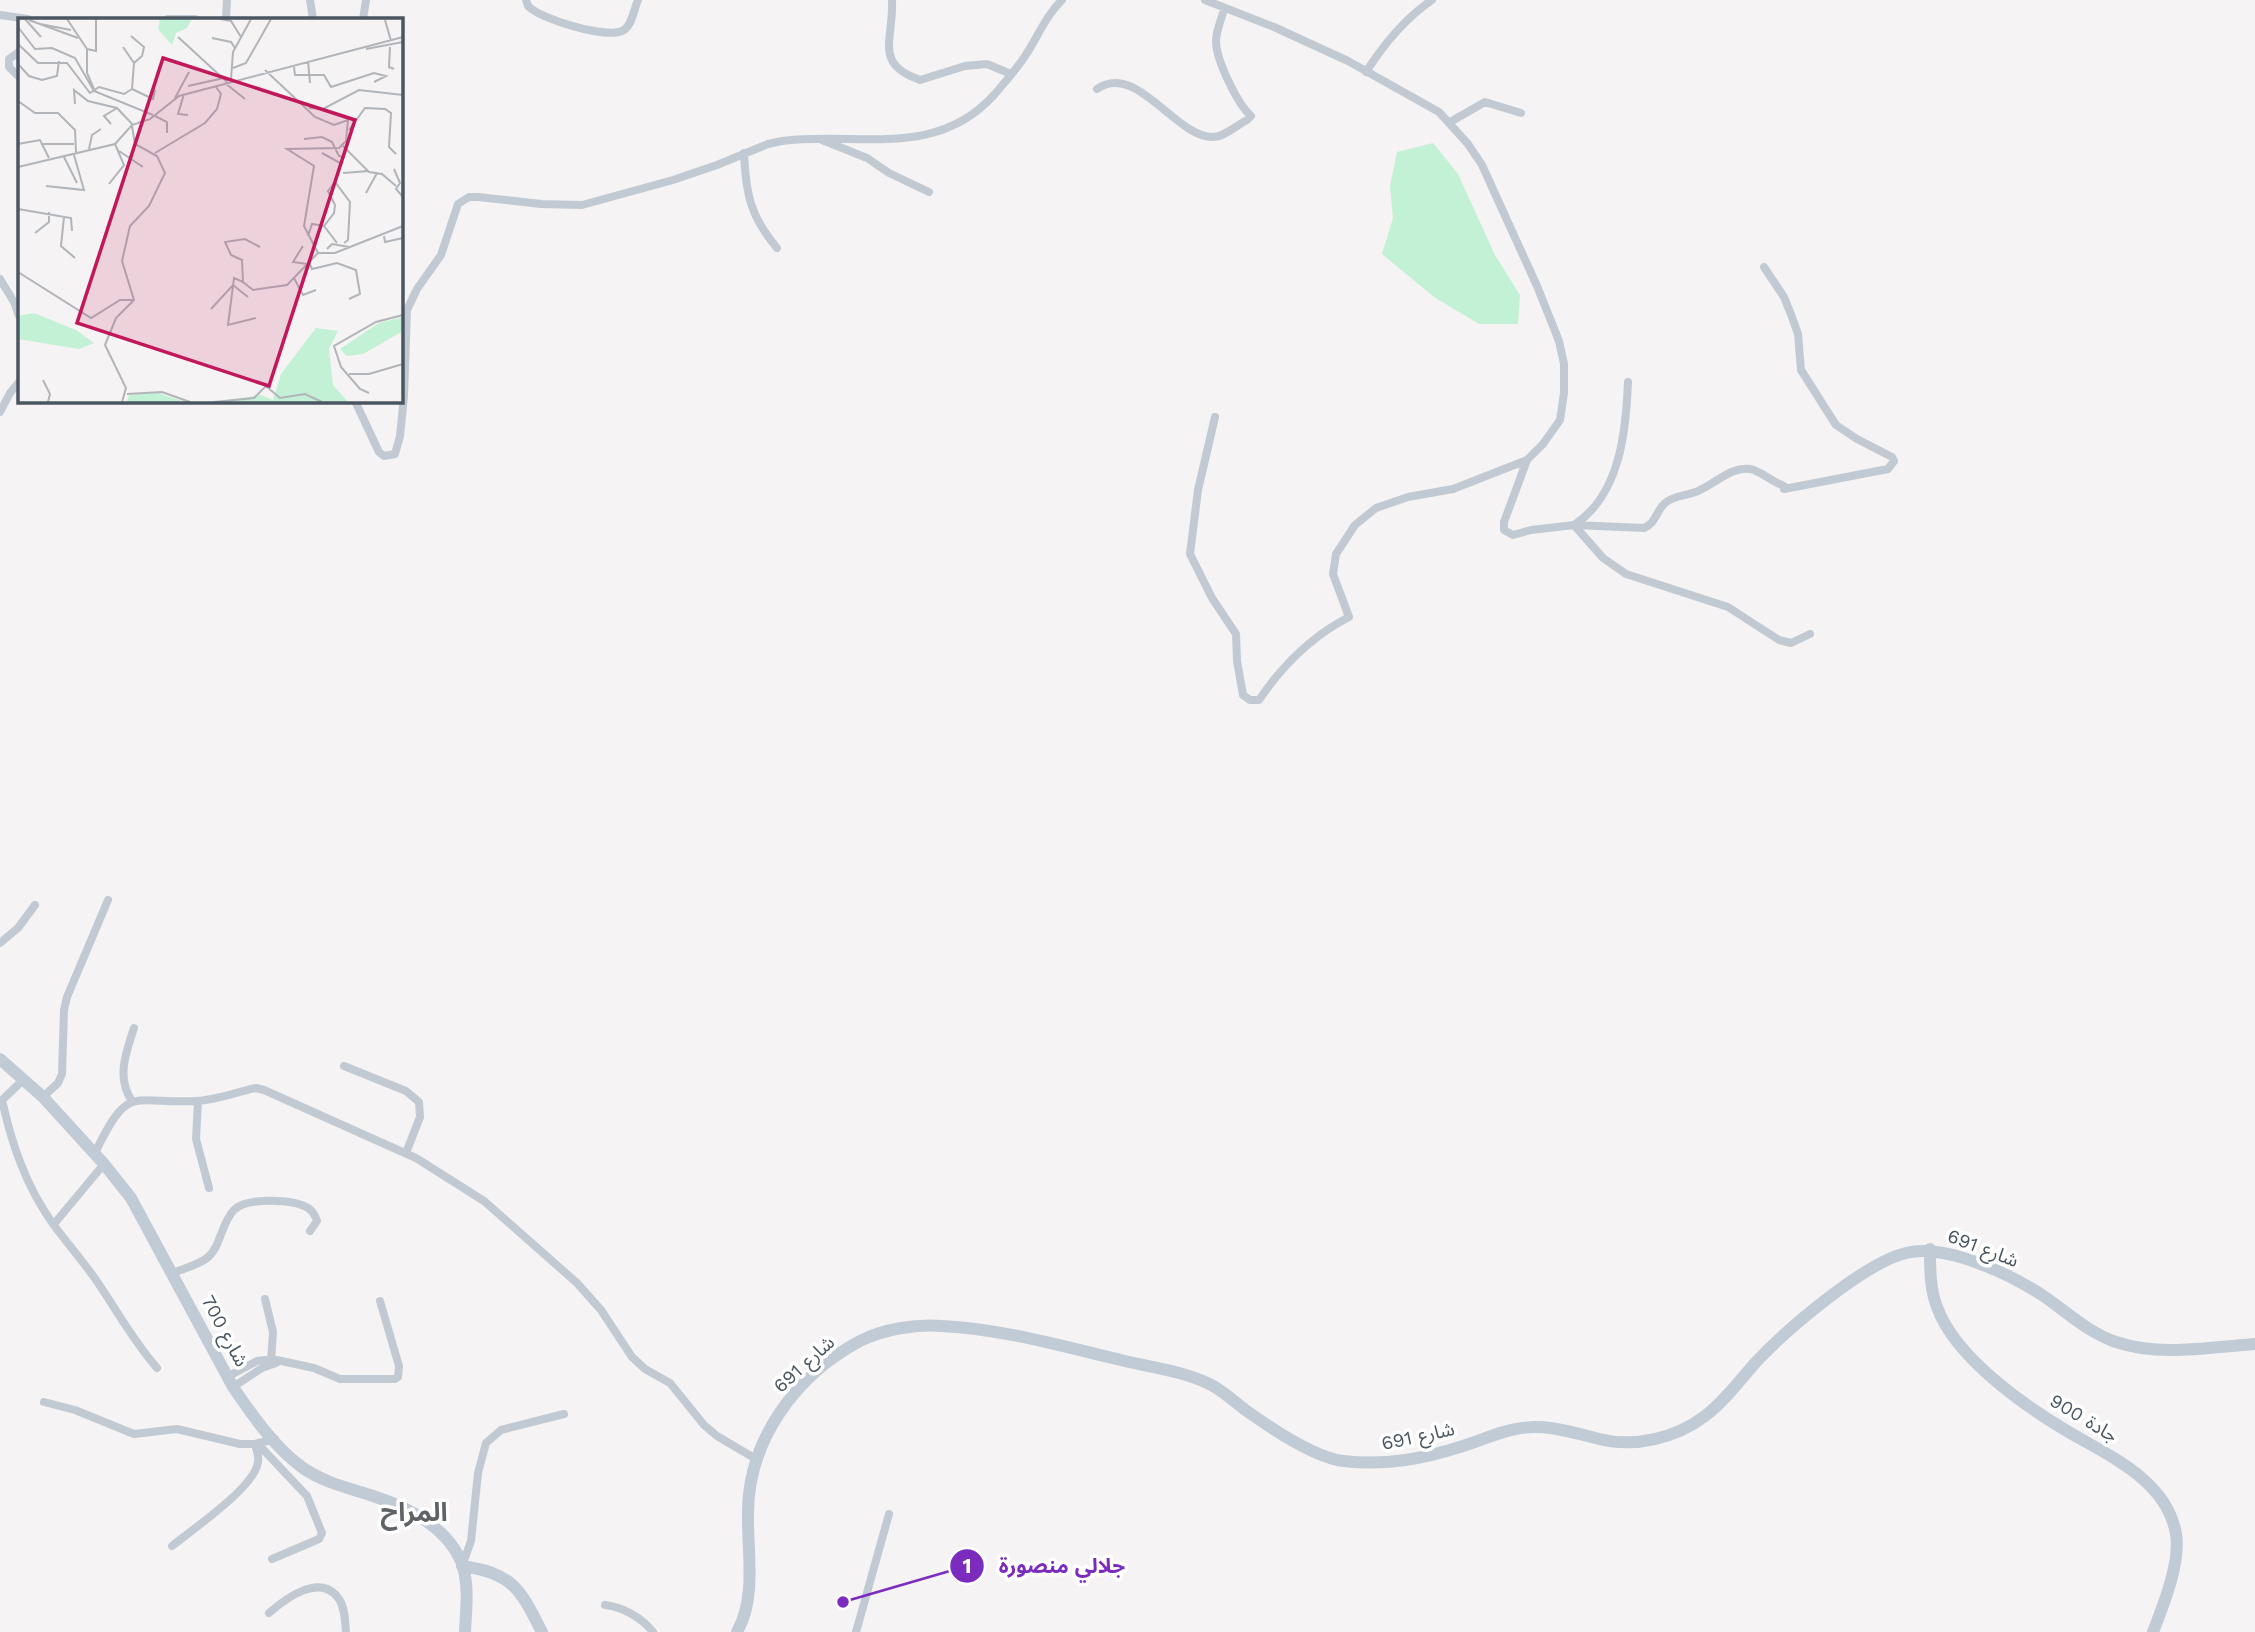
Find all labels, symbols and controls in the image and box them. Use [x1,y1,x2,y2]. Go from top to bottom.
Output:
inset map [18,18,402,402]
street label: شارع 691 [1944,1224,2022,1274]
street label: شارع 700 [195,1291,253,1372]
street label: شارع 691 [769,1331,841,1399]
street label: جادة 900 [2046,1389,2122,1447]
street label: شارع 691 [1379,1417,1457,1457]
district label: المراح [380,1497,448,1531]
callout: جلالي منصورة [950,1545,1139,1587]
text: 1 [962,1553,972,1578]
text: جلالي منصورة [999,1553,1125,1583]

